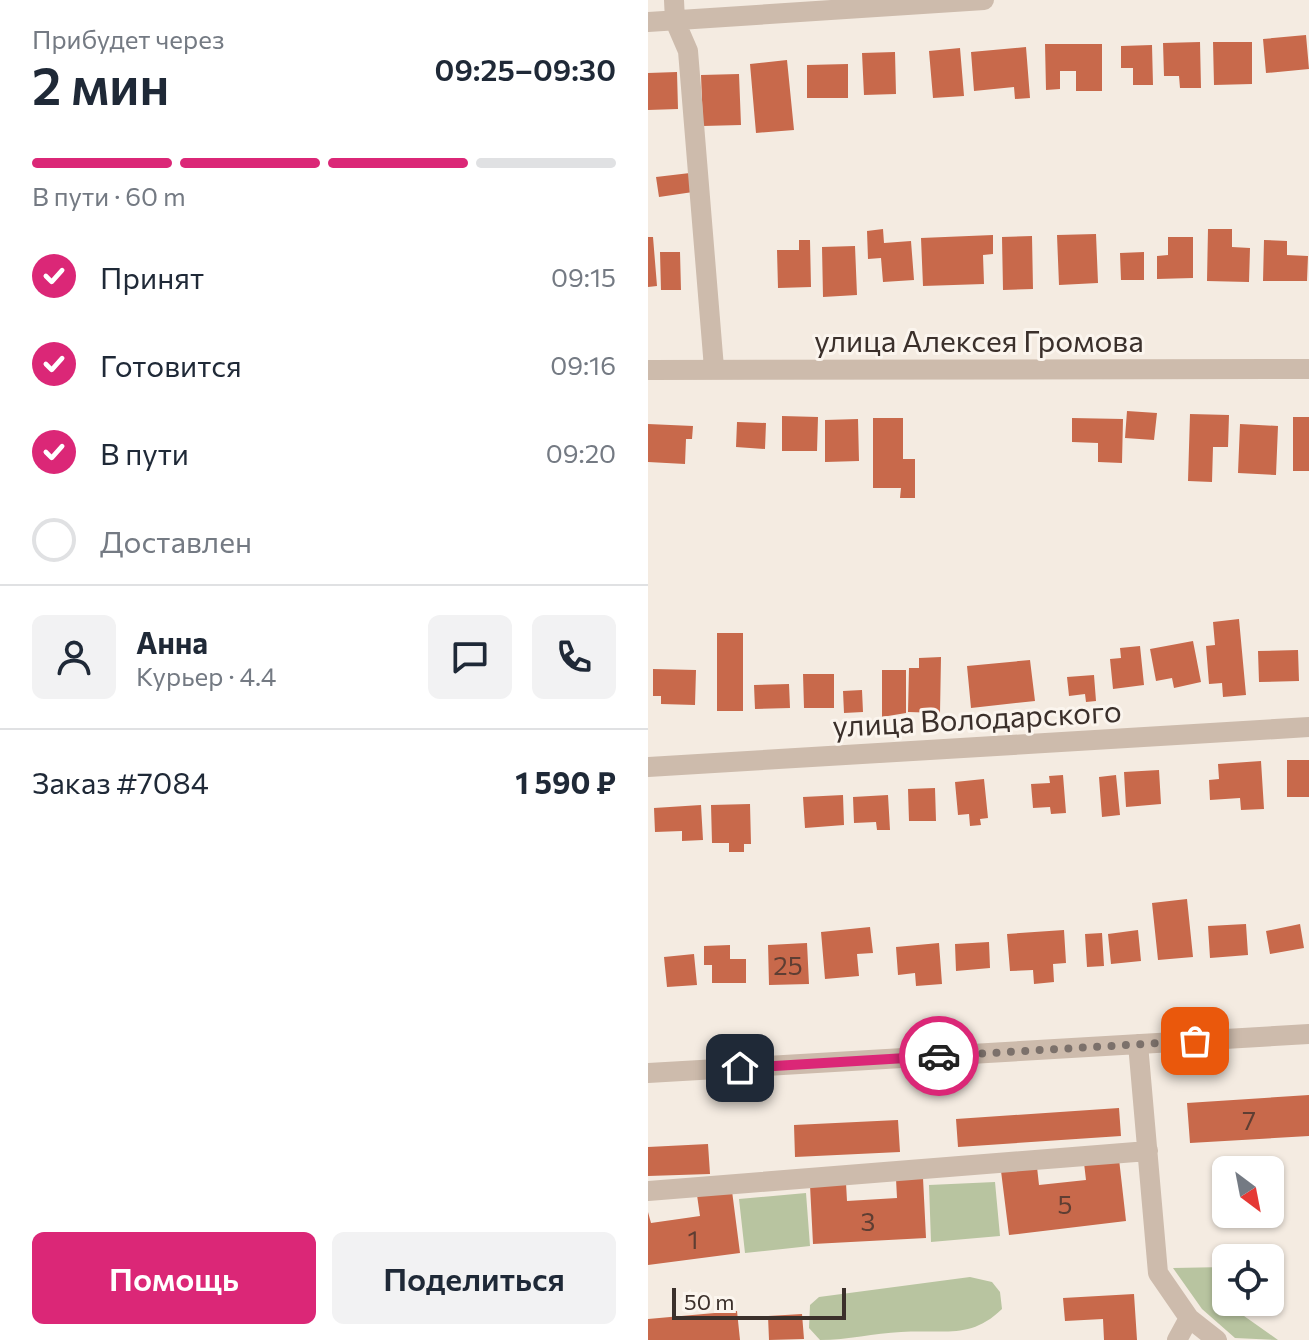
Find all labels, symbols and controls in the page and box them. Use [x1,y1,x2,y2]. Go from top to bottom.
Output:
text: Прибудет через [32,23,225,54]
text: 09:25–09:30 [435,50,616,87]
text: 2 мин [32,52,169,116]
text: В пути · 60 m [32,180,186,211]
icon: check [32,254,76,298]
text: Принят [100,258,204,295]
text: 09:15 [551,261,616,292]
street label: улица Алексея Громова [814,321,1144,358]
icon: check [32,342,76,386]
text: Готовится [100,346,242,383]
text: 09:16 [550,349,616,380]
icon: check [32,430,76,474]
text: В пути [100,434,189,471]
text: 09:20 [546,437,616,468]
text: Доставлен [100,522,252,559]
button: person [32,615,116,699]
button: chat [428,615,512,699]
button: phone [532,615,616,699]
text: Анна [136,623,208,660]
text: Курьер · 4.4 [136,660,276,691]
street label: улица Володарского [831,691,1123,743]
text: Заказ #7084 [32,763,209,800]
text: 1 590 ₽ [515,763,616,800]
house number: 25 [773,949,803,980]
pin [1161,1007,1229,1075]
courier [899,1016,979,1096]
icon: bag [1173,1019,1217,1063]
pin [706,1034,774,1102]
icon: car [917,1034,961,1078]
icon: home [718,1046,762,1090]
house number: 7 [1242,1104,1256,1135]
north arrow [1212,1156,1284,1228]
map controls [1212,1156,1284,1316]
house number: 5 [1058,1188,1072,1219]
house number: 3 [861,1205,875,1236]
house number: 1 [687,1223,699,1254]
button: Помощь [32,1232,316,1324]
button: Поделиться [332,1232,616,1324]
button: locate [1212,1244,1284,1316]
scale bar [672,1284,846,1320]
text: 50 m [684,1288,734,1315]

